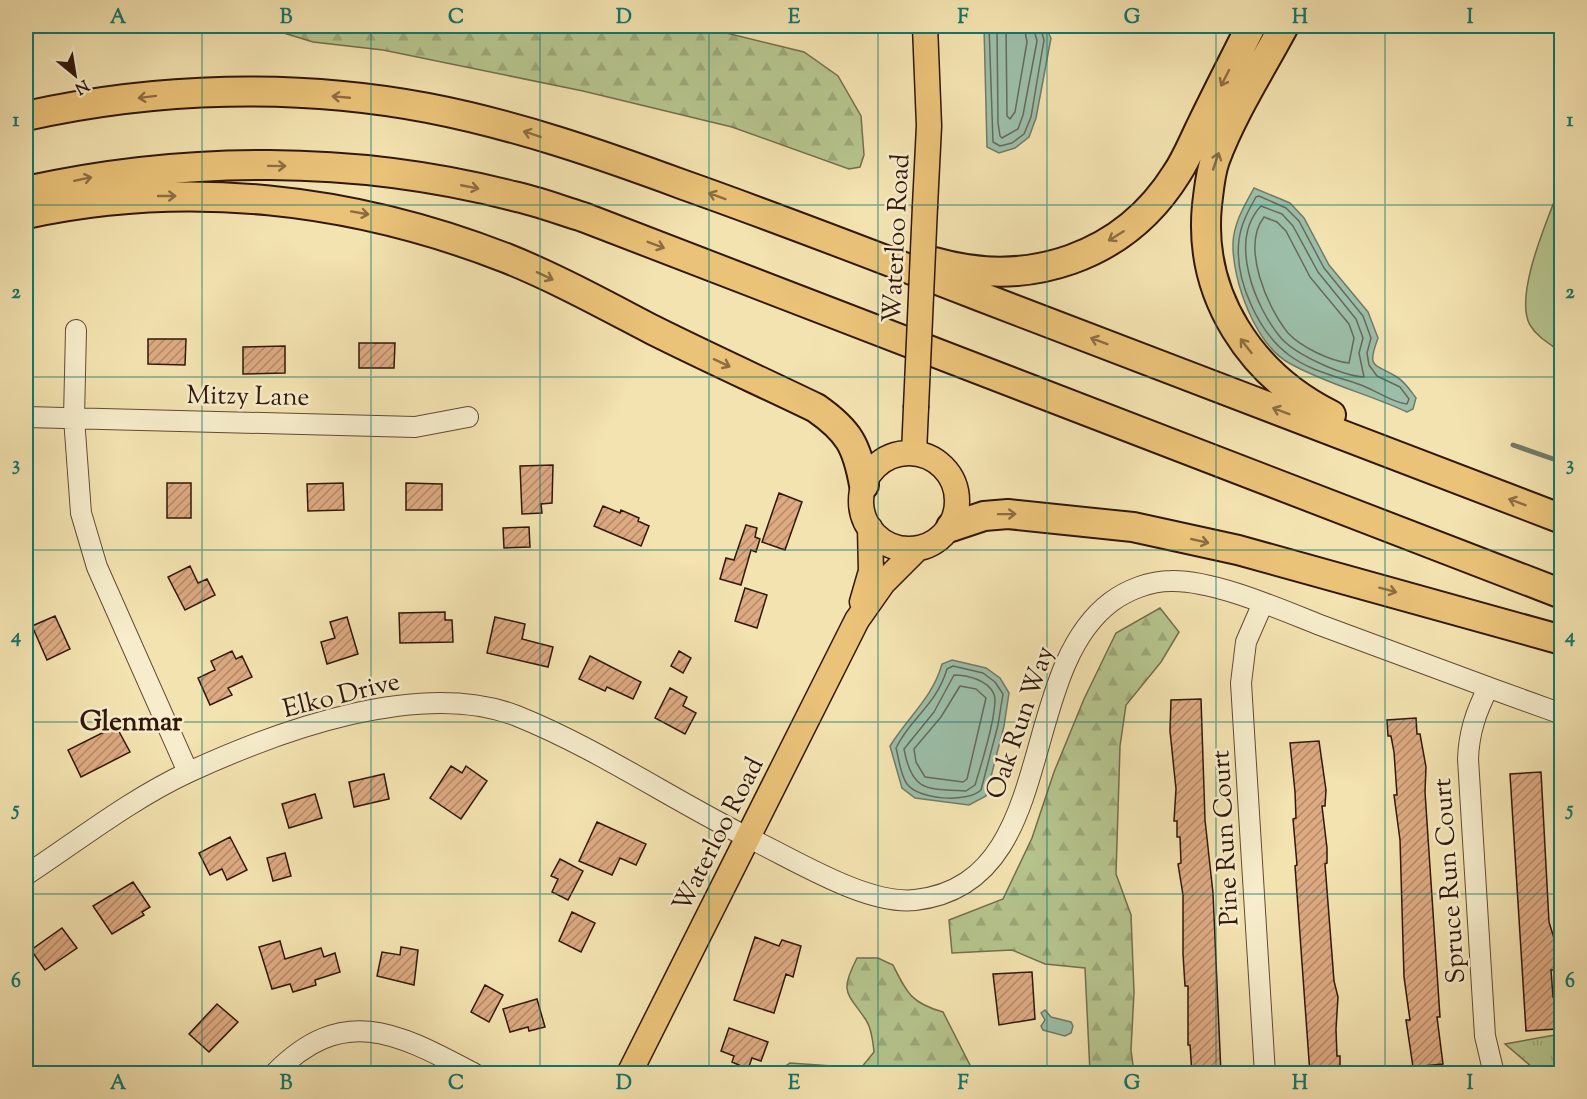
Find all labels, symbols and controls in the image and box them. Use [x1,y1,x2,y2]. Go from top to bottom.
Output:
text: A [110,4,127,33]
text: B [280,4,293,33]
text: C [448,4,464,33]
text: D [616,4,632,33]
text: E [788,4,801,33]
text: F [957,4,969,33]
text: G [1124,4,1141,33]
text: H [1292,4,1308,33]
text: I [1467,4,1474,33]
north arrow [45,45,105,105]
one-way arrow [1219,68,1230,86]
text: N [70,73,93,99]
one-way arrow [332,91,352,102]
one-way arrow [137,92,157,103]
text: 1 [13,107,20,136]
text: 1 [1567,107,1574,136]
one-way arrow [523,127,542,138]
street label: Waterloo Road [875,152,920,324]
one-way arrow [1211,152,1222,171]
one-way arrow [266,160,286,171]
one-way arrow [72,173,92,184]
one-way arrow [460,182,480,193]
one-way arrow [156,190,176,202]
one-way arrow [708,190,727,201]
one-way arrow [350,208,370,219]
one-way arrow [1108,231,1125,243]
one-way arrow [646,241,665,252]
one-way arrow [535,271,553,282]
text: 2 [11,279,21,308]
text: 2 [1565,279,1575,308]
one-way arrow [1090,335,1109,346]
one-way arrow [1240,338,1253,354]
one-way arrow [712,357,730,369]
street label: Mitzy Lane [186,378,310,417]
one-way arrow [1272,405,1291,416]
text: 3 [12,451,20,480]
text: 3 [1566,451,1574,480]
one-way arrow [1508,496,1527,507]
one-way arrow [997,509,1017,520]
one-way arrow [1190,536,1209,548]
one-way arrow [1379,585,1398,597]
text: 4 [10,623,21,652]
text: 4 [1564,623,1575,652]
street label: Oak Run Way [978,641,1065,804]
street label: Elko Drive [279,664,404,729]
district label: Glenmar [80,704,183,743]
street label: Pine Run Court [1203,749,1250,927]
street label: Waterloo Road [664,751,774,919]
street label: Spruce Run Court [1425,777,1476,985]
text: 5 [11,796,20,825]
text: 5 [1565,796,1574,825]
text: 6 [11,968,21,997]
text: 6 [1565,968,1575,997]
text: A [110,1070,127,1099]
text: B [280,1070,293,1099]
text: C [448,1070,464,1099]
text: D [616,1070,632,1099]
text: E [788,1070,801,1099]
text: F [957,1070,969,1099]
text: G [1124,1070,1141,1099]
text: H [1292,1070,1308,1099]
text: I [1467,1070,1474,1099]

